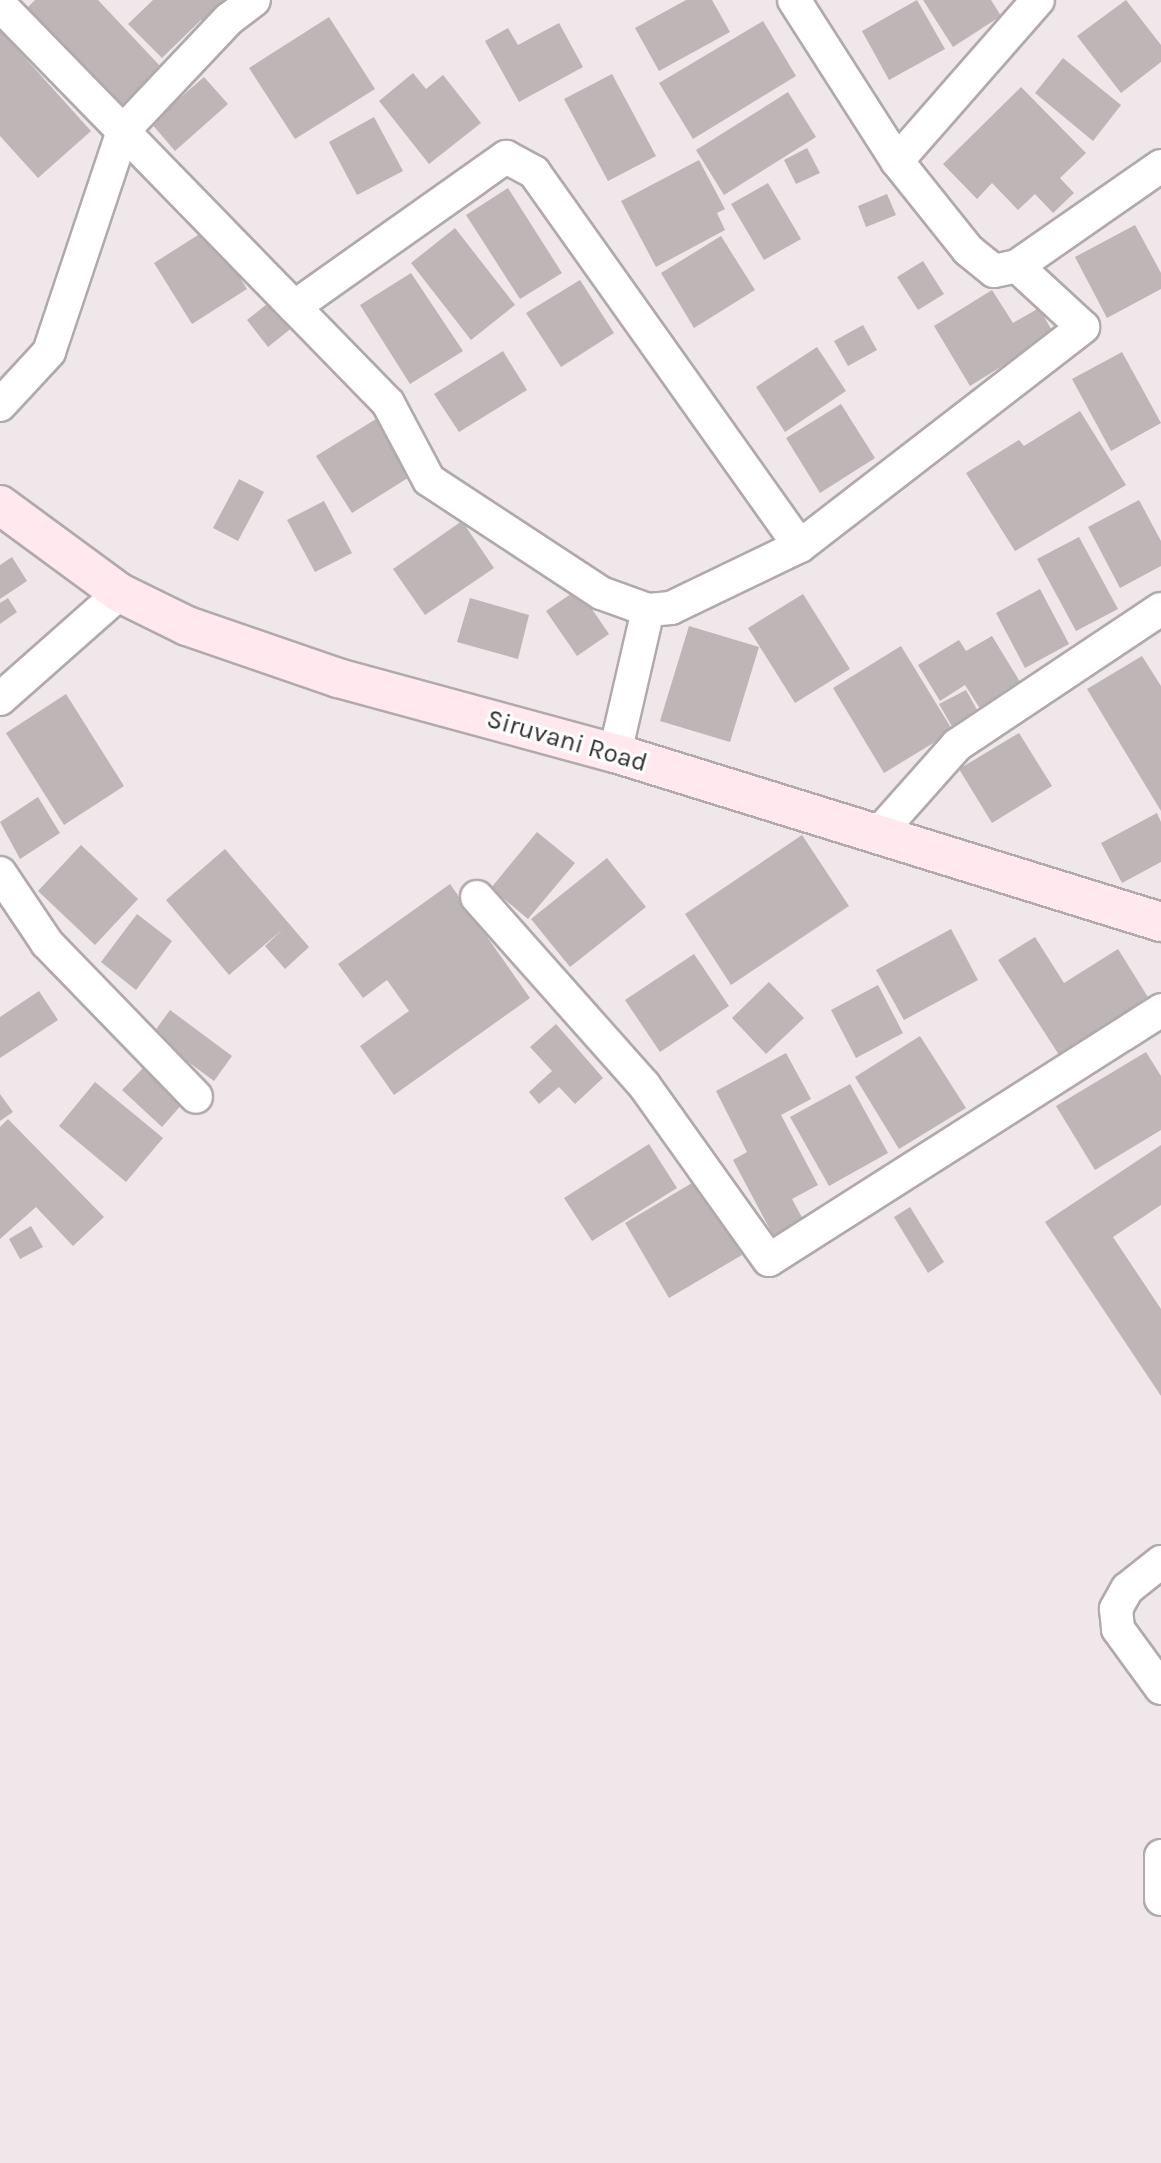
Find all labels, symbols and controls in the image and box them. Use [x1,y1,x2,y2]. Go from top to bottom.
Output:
street label: Siruvani Road [483,703,651,779]

